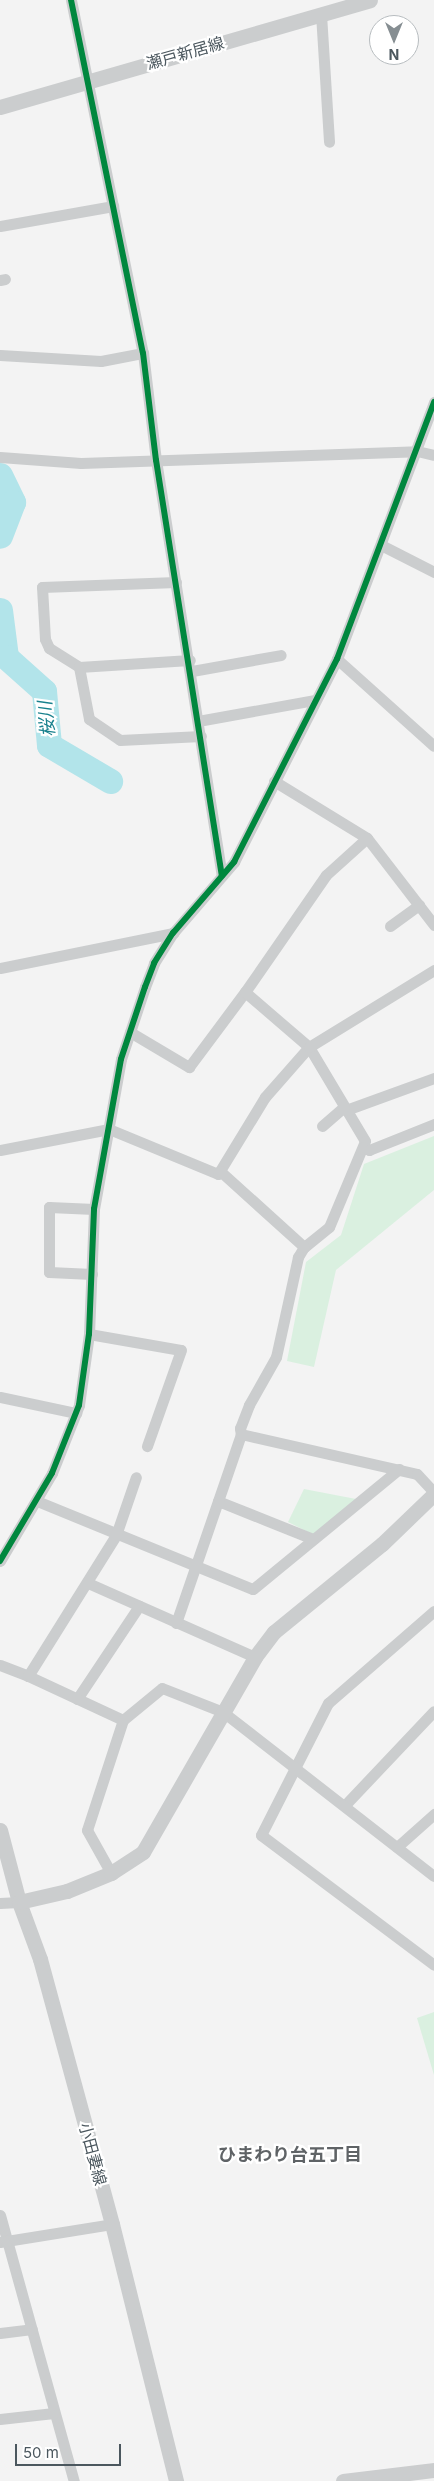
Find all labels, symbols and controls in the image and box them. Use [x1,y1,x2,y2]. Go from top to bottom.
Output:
north arrow [369,15,419,65]
street label: 瀬戸新居線 [144,33,226,73]
text: N [389,46,399,63]
water label: 桜川 [34,700,60,738]
street label: 小田妻線 [75,2121,111,2187]
district label: ひまわり台五丁目 [218,2144,362,2166]
scale bar [18,2434,124,2466]
text: 50 m [23,2443,59,2462]

